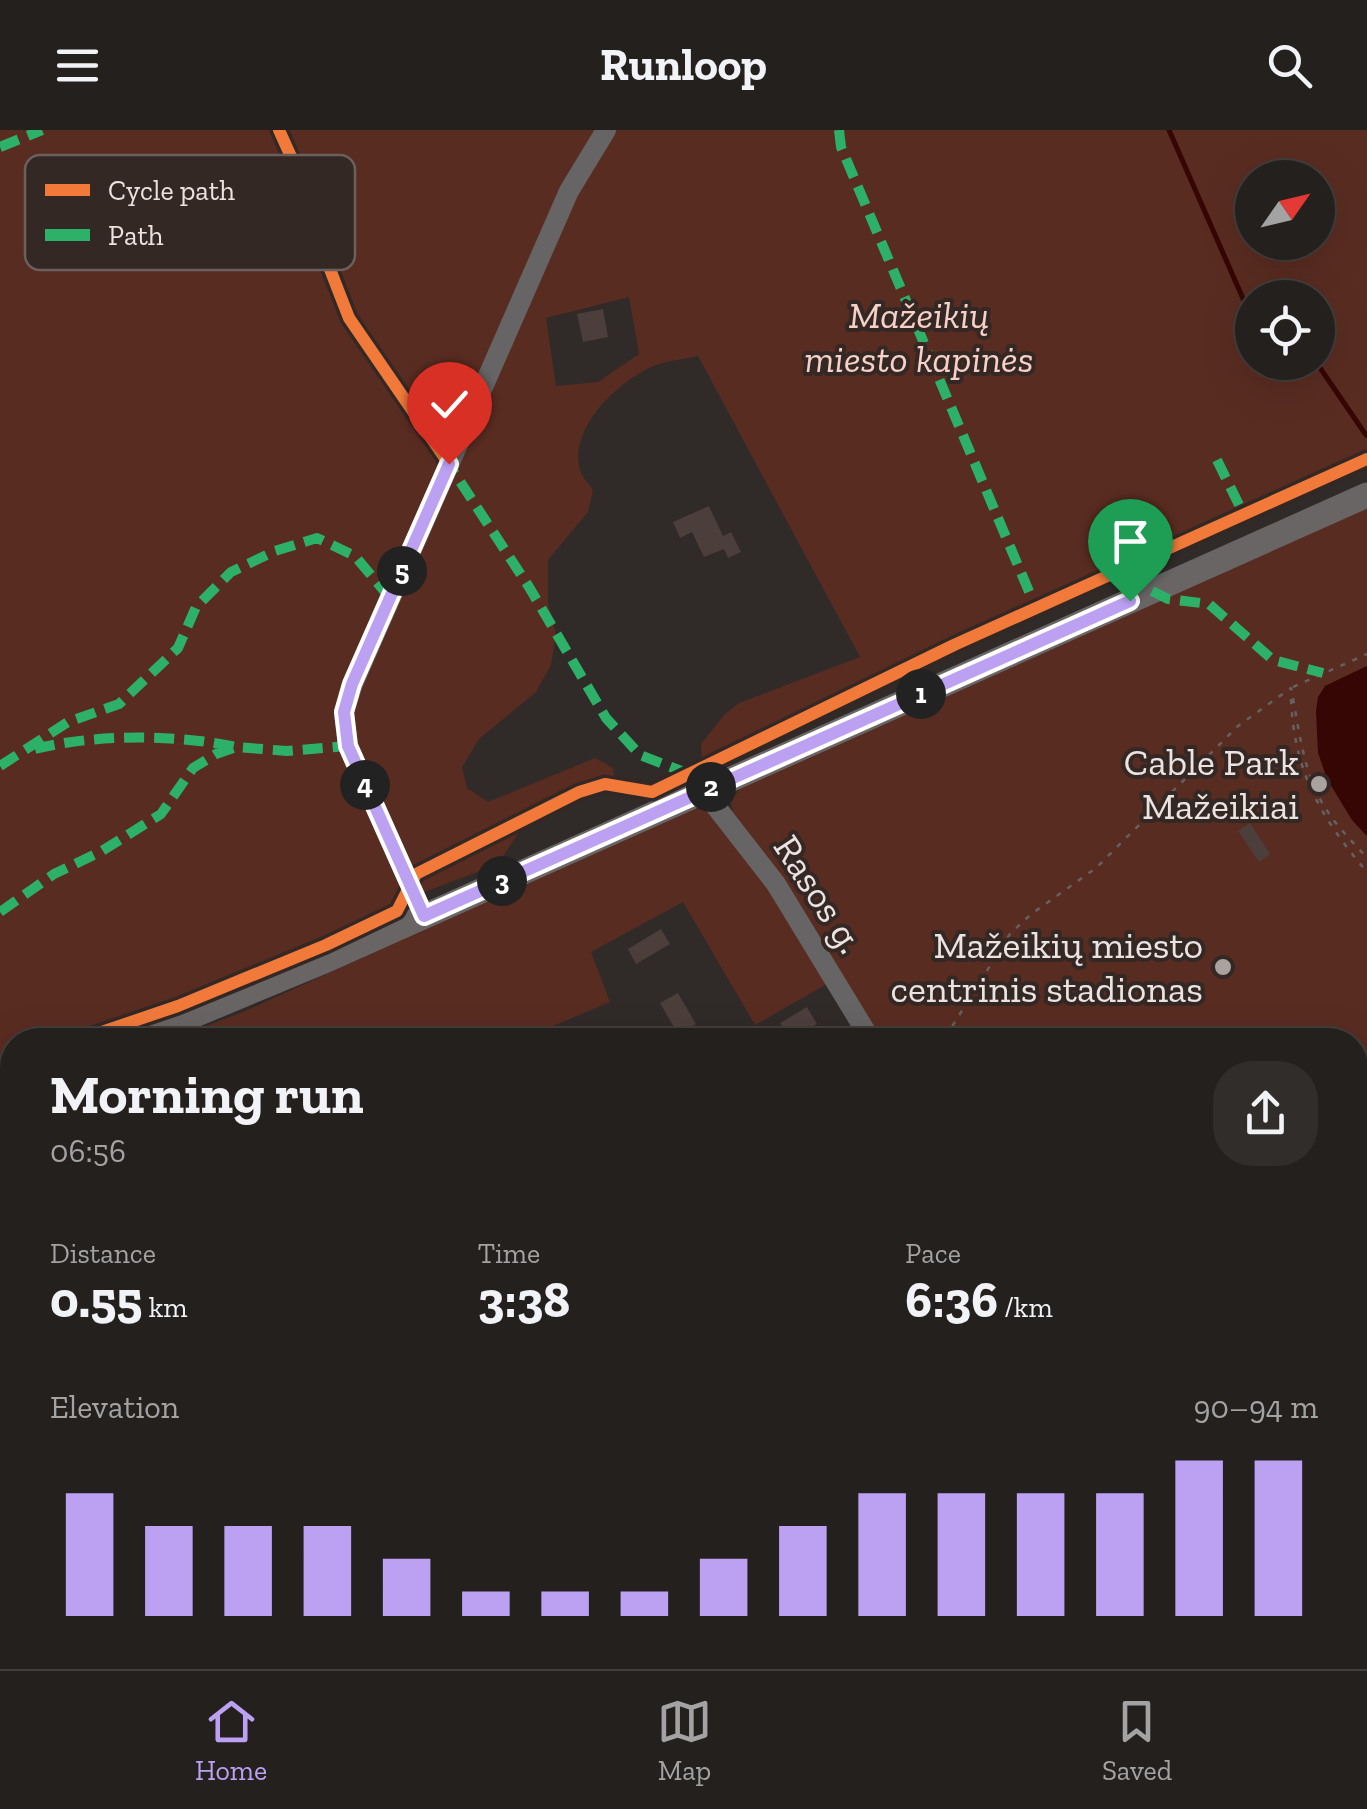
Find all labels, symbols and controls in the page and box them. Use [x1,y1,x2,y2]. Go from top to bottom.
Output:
icon: menu [50,38,105,93]
text: Runloop [600,38,767,92]
icon: search [1262,38,1317,93]
legend [25,155,355,270]
north arrow [1235,160,1335,260]
map controls [1235,160,1335,380]
text: Cycle path [108,174,235,207]
text: Path [108,219,164,252]
button: locate [1235,280,1335,380]
park label: Mažeikių miesto kapinės [804,292,1034,382]
pin [407,362,492,465]
icon: check [422,377,477,432]
pin [1088,499,1173,602]
icon: arrive [1103,514,1158,569]
pin: 5 [377,546,427,596]
text: 5 [395,554,409,587]
pin: 1 [896,669,946,719]
text: 1 [915,677,927,710]
place label: Cable Park Mažeikiai [1124,739,1299,829]
pin: 4 [340,760,390,810]
pin: 2 [686,762,736,812]
text: 4 [357,768,373,801]
text: 2 [703,770,719,803]
marker: Cable Park Mažeikiai [1308,773,1330,795]
street label: Rasos g. [764,826,874,962]
pin: 3 [477,856,527,906]
text: 3 [495,864,509,897]
place label: Mažeikių miesto centrinis stadionas [891,922,1203,1012]
marker: Mažeikių miesto centrinis stadionas [1212,956,1234,978]
text: Morning run [50,1061,364,1127]
button: share [1213,1061,1318,1166]
text: 06:56 [50,1132,126,1170]
text: Distance [50,1237,156,1270]
text: Time [478,1237,540,1270]
text: Pace [905,1237,961,1270]
text: 0.55 [50,1270,142,1330]
text: 3:38 [478,1270,570,1330]
text: 6:36 [905,1270,998,1330]
text: km [142,1291,188,1324]
text: /km [998,1291,1053,1324]
text: Elevation [50,1388,179,1426]
text: 90–94 m [1194,1388,1318,1426]
tab: Home [195,1694,267,1787]
tab: Map [657,1694,712,1787]
tab: Saved [1102,1694,1172,1787]

